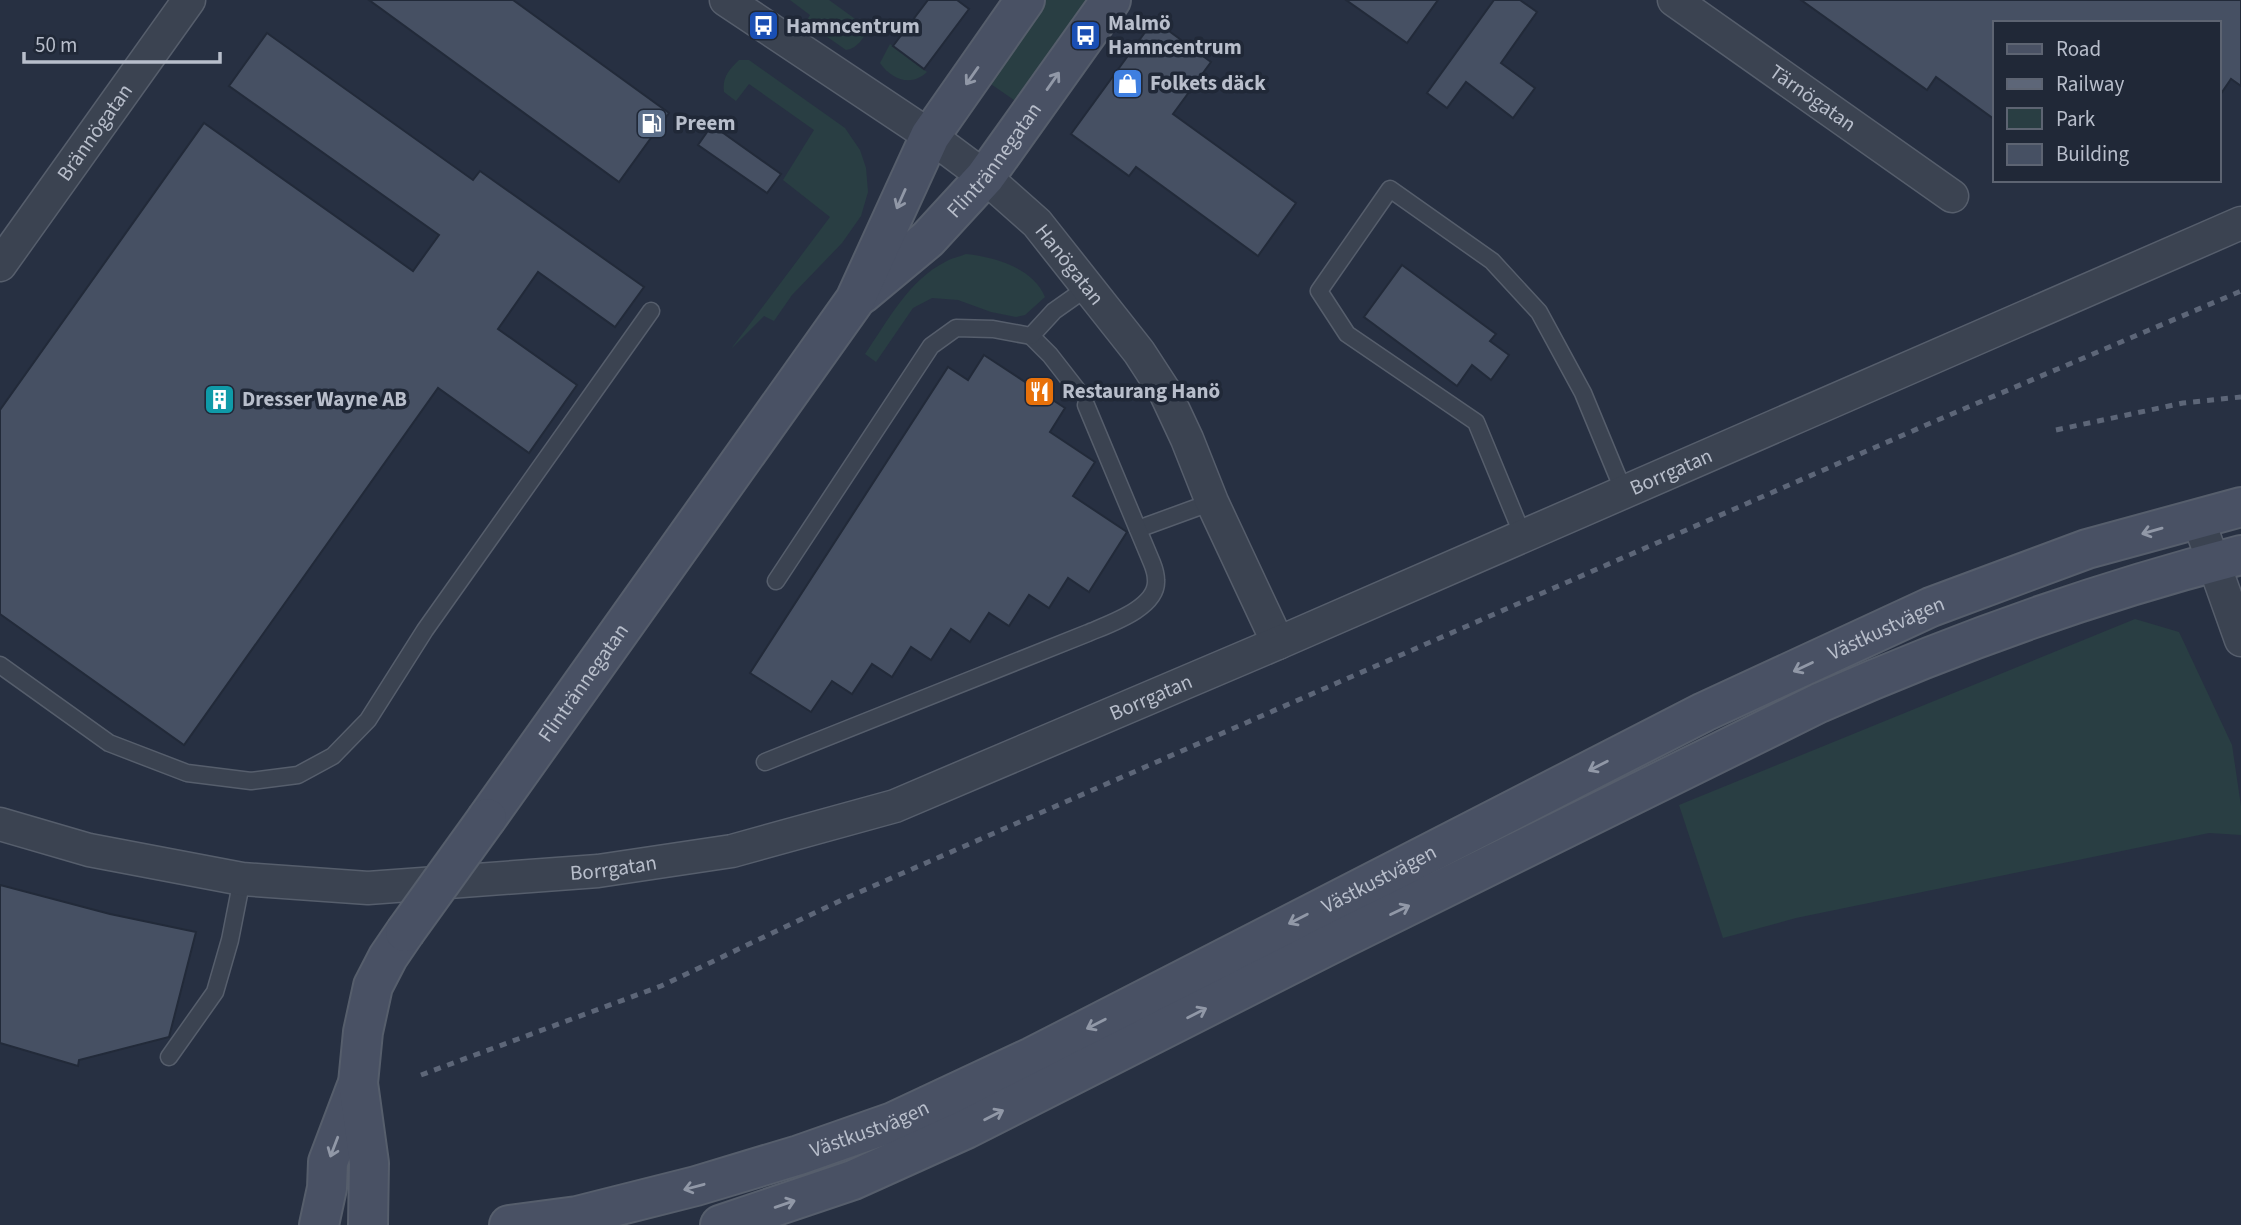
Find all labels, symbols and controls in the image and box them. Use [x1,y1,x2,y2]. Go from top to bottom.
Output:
place label: Malmö Hamncentrum [1108,8,1242,62]
bus stop icon: Hamncentrum [746,9,780,43]
place label: Hamncentrum [786,11,920,41]
bus stop icon: Malmö Hamncentrum [1068,18,1102,52]
scale bar [24,21,220,65]
legend [1993,21,2220,182]
text: 50 m [35,30,77,60]
text: Road [2056,34,2101,64]
street label: Tärnögatan [1764,57,1862,139]
one-way arrow [965,66,979,85]
shop icon: Folkets däck [1110,66,1144,100]
place label: Folkets däck [1150,68,1266,98]
text: Railway [2056,69,2124,99]
one-way arrow [1046,72,1060,91]
street label: Brännögatan [50,77,140,187]
street label: Flintrännegatan [940,96,1049,225]
text: Park [2056,104,2096,134]
fuel station icon: Preem [635,106,669,140]
place label: Preem [675,108,735,138]
text: Building [2056,139,2130,169]
one-way arrow [894,187,907,209]
street label: Hanögatan [1028,217,1111,312]
restaurant icon: Restaurang Hanö [1022,374,1056,408]
place label: Restaurang Hanö [1062,376,1220,406]
building icon: Dresser Wayne AB [202,382,236,416]
place label: Dresser Wayne AB [242,384,407,414]
street label: Borrgatan [1625,440,1717,503]
one-way arrow [2141,526,2163,539]
street label: Västkustvägen [1823,588,1949,668]
street label: Flintrännegatan [531,617,636,748]
one-way arrow [1793,660,1814,674]
street label: Borrgatan [1105,666,1197,728]
one-way arrow [1588,760,1609,773]
street label: Västkustvägen [1316,837,1442,921]
street label: Borrgatan [569,847,659,888]
one-way arrow [1389,902,1410,916]
one-way arrow [1289,913,1309,927]
one-way arrow [1187,1005,1207,1019]
one-way arrow [1086,1017,1107,1031]
street label: Västkustvägen [806,1092,934,1165]
one-way arrow [983,1108,1004,1121]
one-way arrow [326,1135,339,1157]
one-way arrow [683,1181,705,1194]
one-way arrow [774,1197,796,1209]

